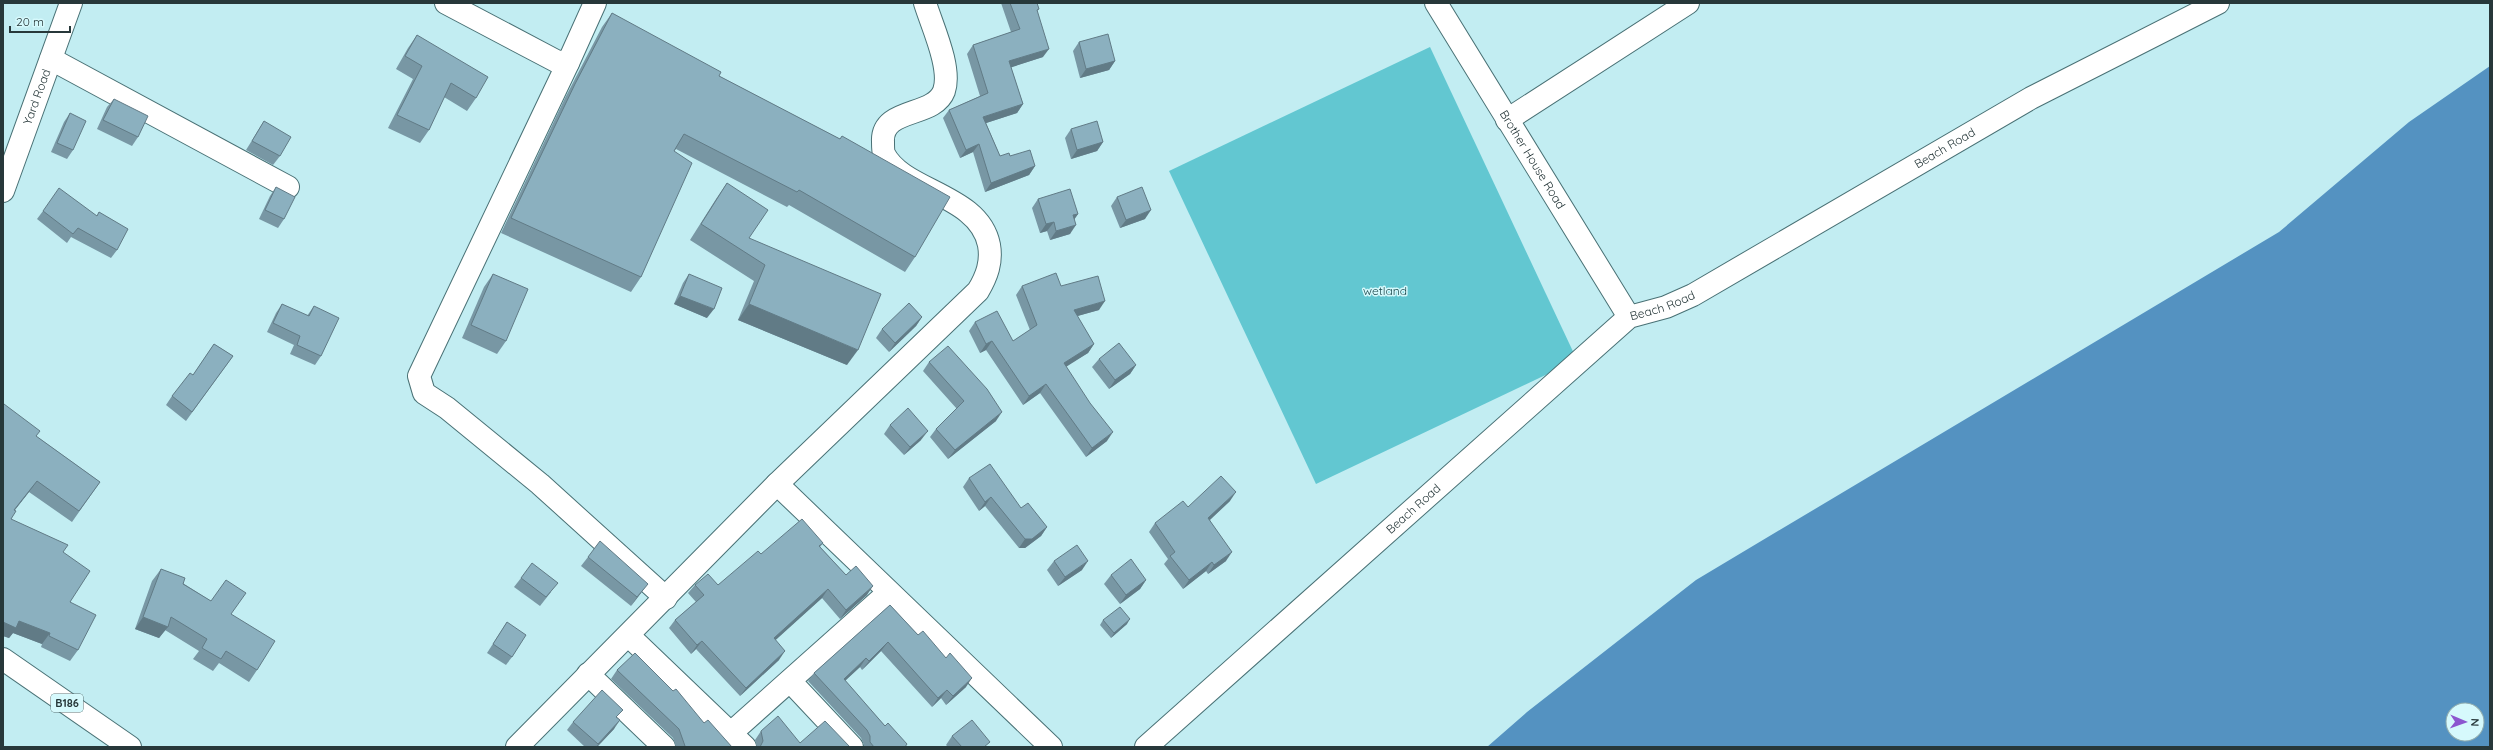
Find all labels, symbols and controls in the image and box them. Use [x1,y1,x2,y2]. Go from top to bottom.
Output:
scale bar [10,8,70,34]
text: 20 m [16,14,44,29]
street label: Yard Road [20,67,54,127]
street label: Brother House Road [1497,107,1569,212]
street label: Beach Road [1911,124,1978,171]
park label: wetland [1363,283,1407,298]
street label: Beach Road [1628,287,1697,323]
street label: Beach Road [1383,480,1443,537]
road number: B186 [51,694,83,712]
north arrow [2445,702,2485,742]
text: N [2468,718,2482,727]

